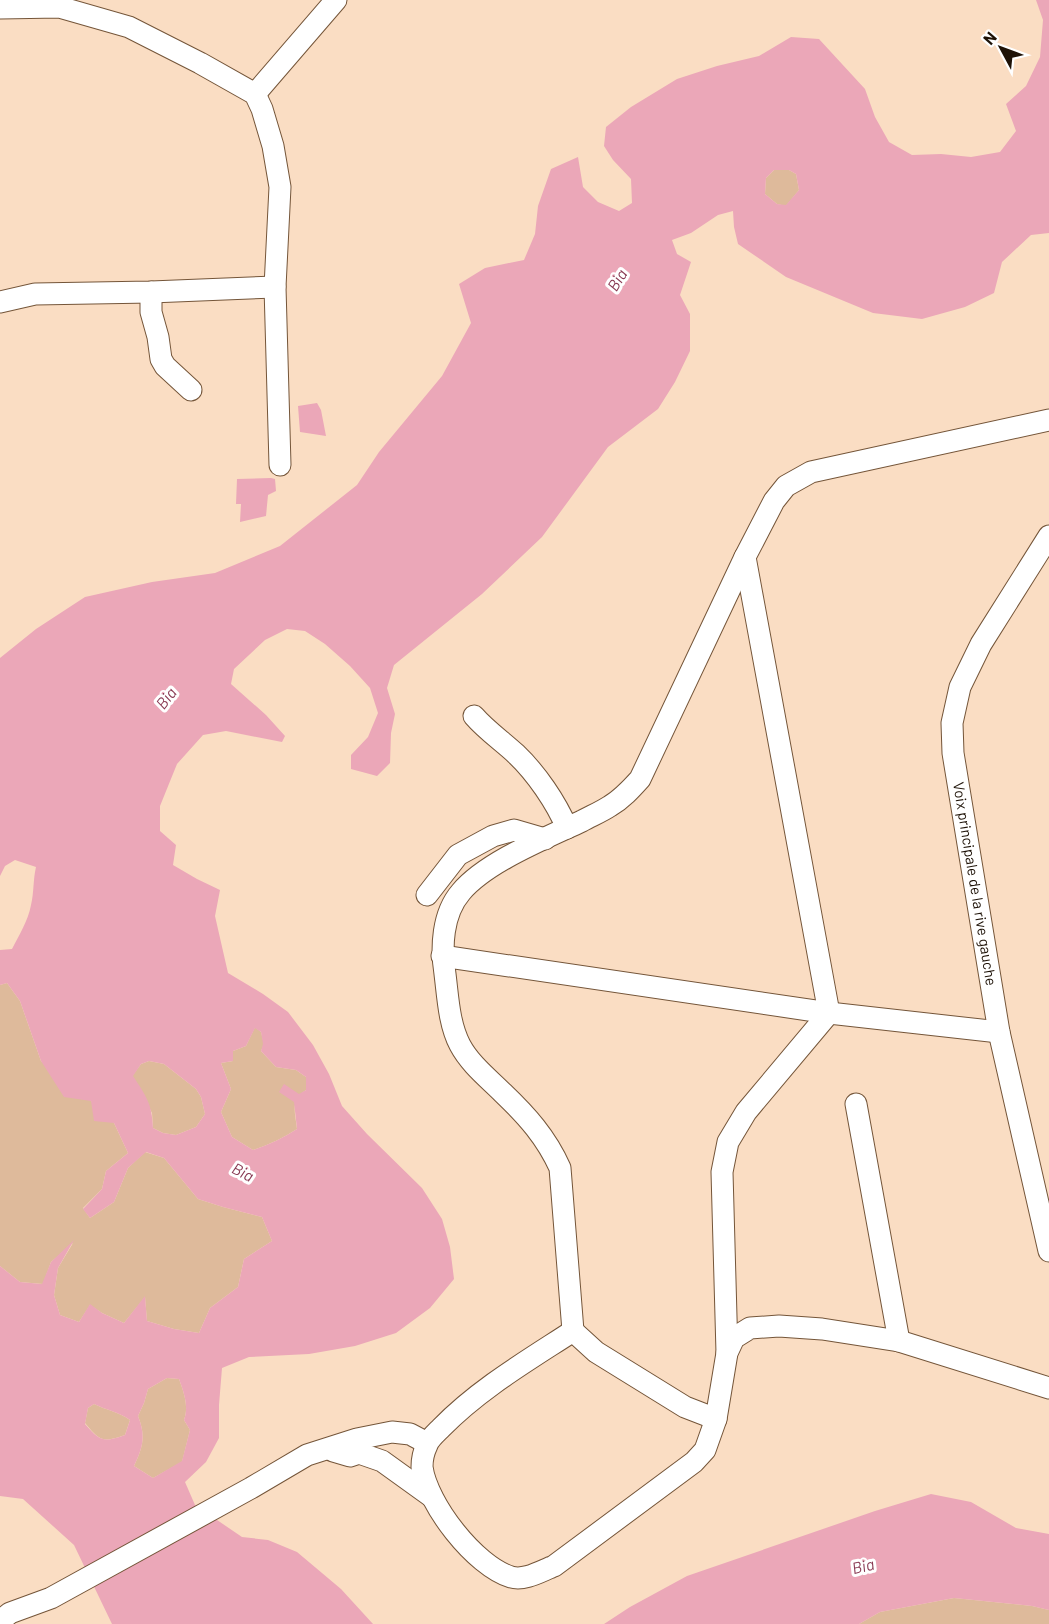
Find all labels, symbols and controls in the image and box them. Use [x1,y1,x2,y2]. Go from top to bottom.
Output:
north arrow [971,18,1031,78]
text: N [979,28,1000,48]
water label: Bia [603,265,631,294]
water label: Bia [151,683,180,712]
street label: Voix principale de la rive gauche [950,781,1001,987]
water label: Bia [229,1158,257,1185]
water label: Bia [850,1554,876,1577]

